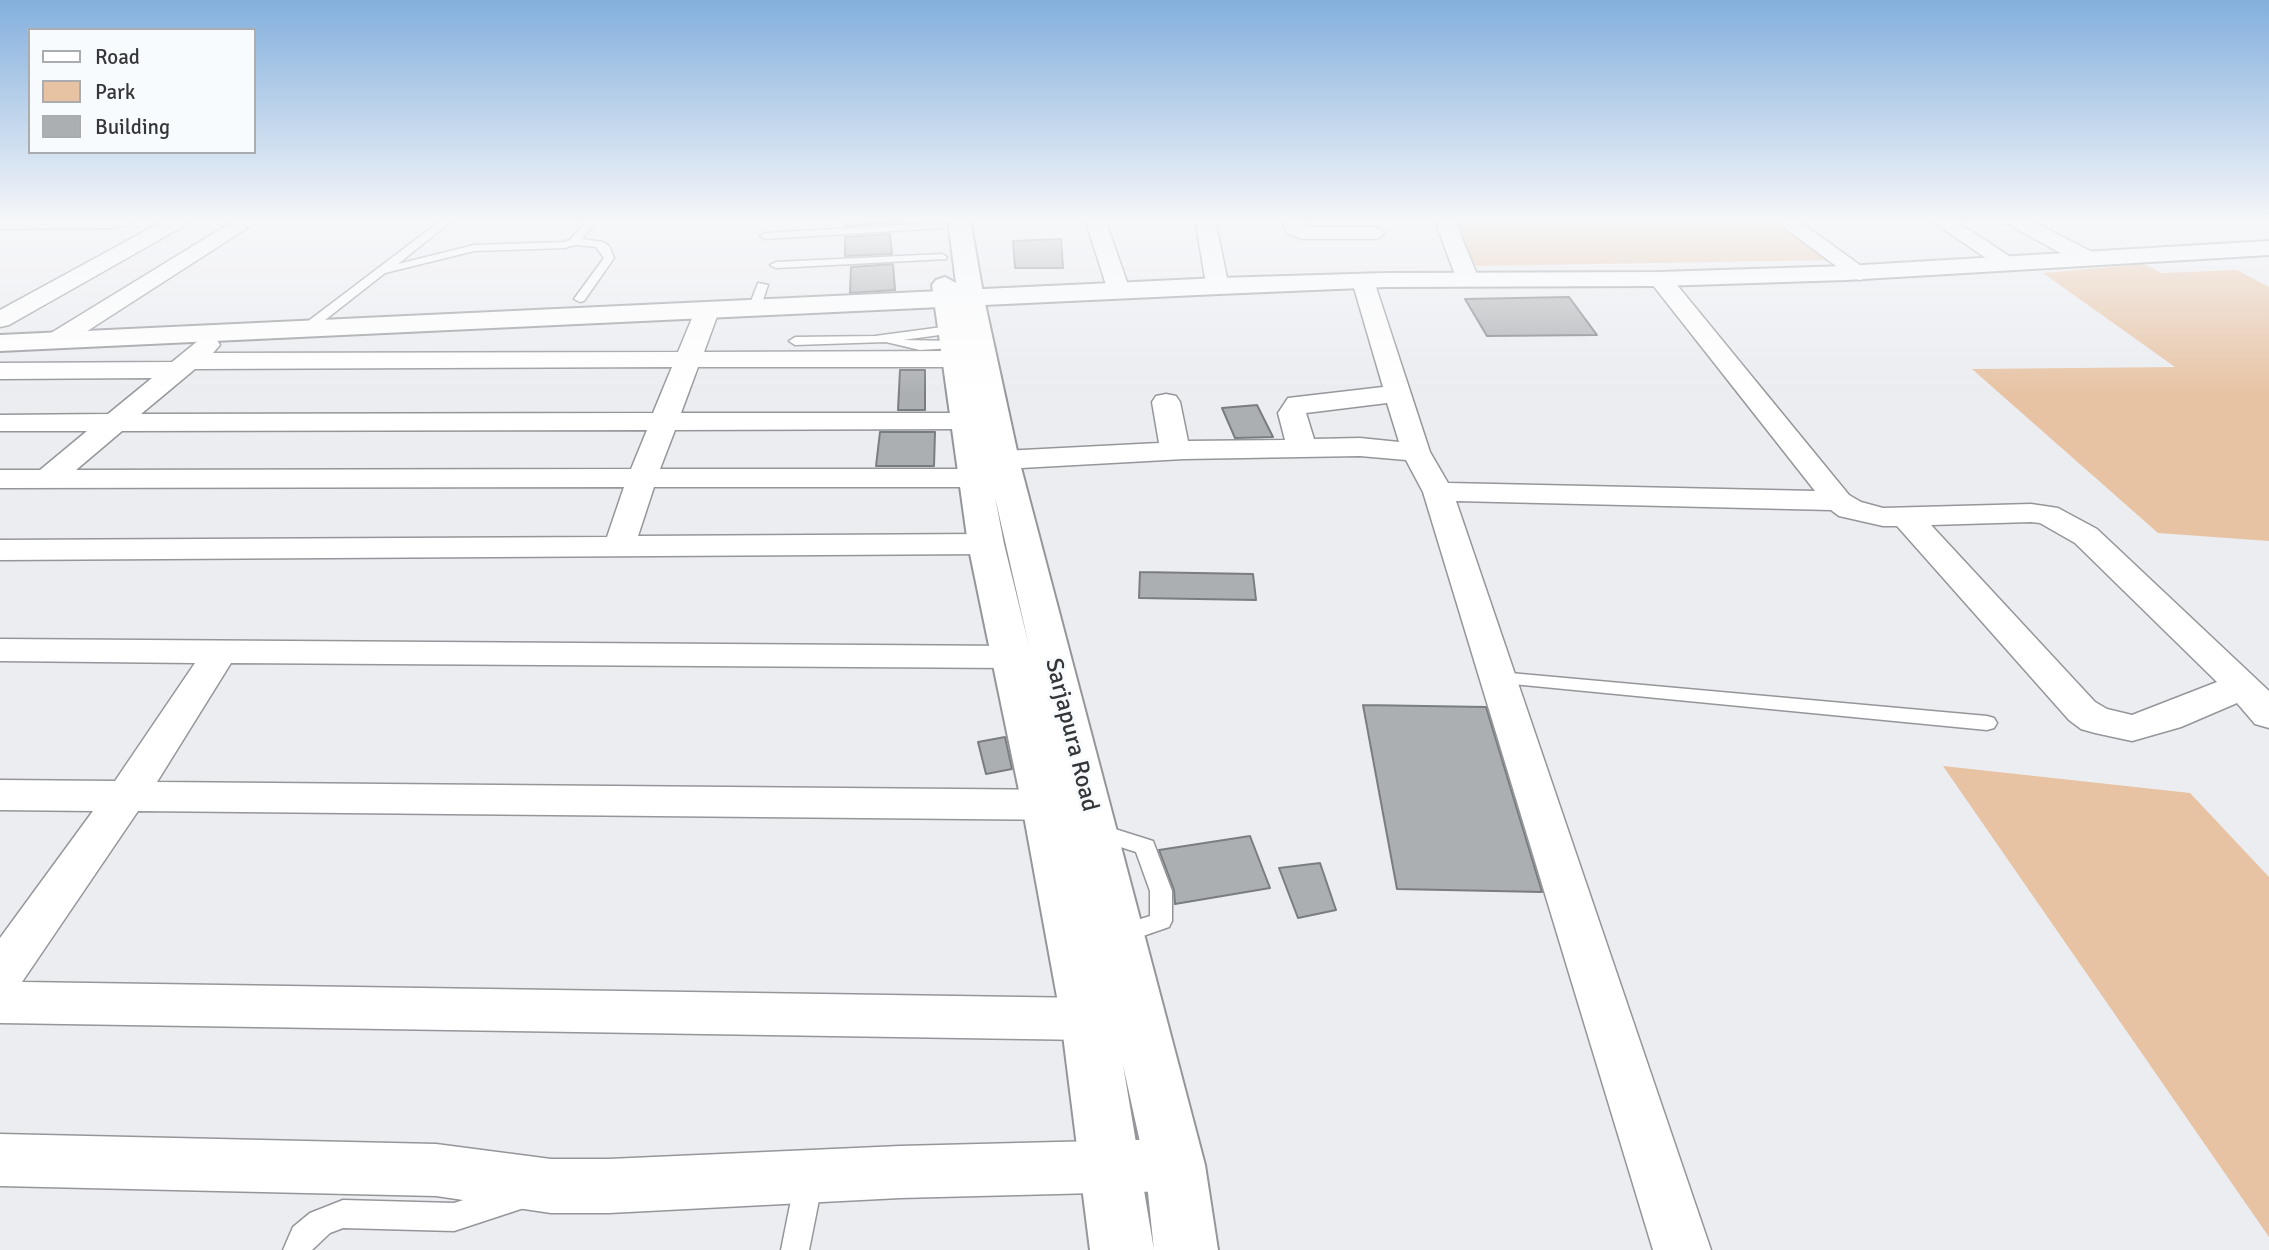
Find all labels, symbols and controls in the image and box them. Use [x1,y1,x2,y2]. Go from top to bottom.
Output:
legend [28,28,256,154]
text: Road [95,44,140,70]
text: Park [95,79,135,105]
text: Building [95,114,170,140]
street label: Sarjapura Road [1038,655,1104,815]

